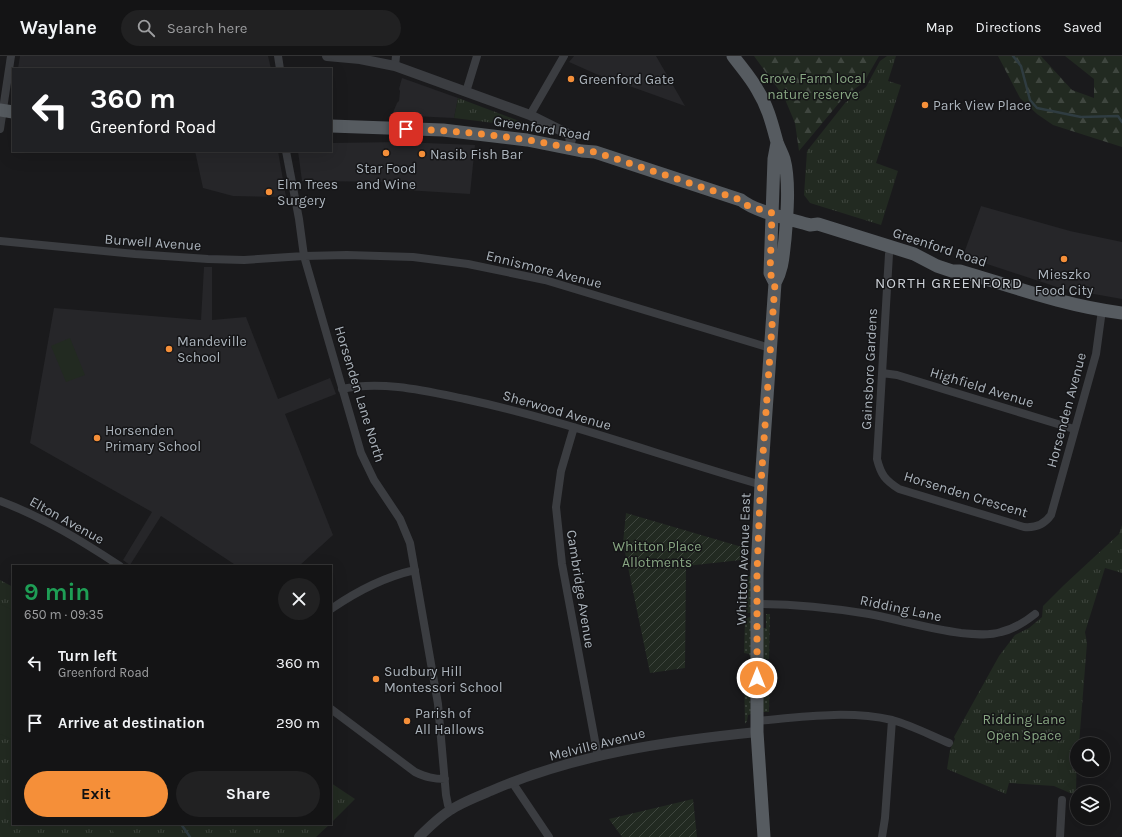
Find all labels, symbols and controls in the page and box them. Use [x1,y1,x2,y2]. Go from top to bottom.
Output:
search box [121,10,401,46]
text: Waylane [20,17,97,39]
icon: search [135,17,157,39]
text: Search here [167,19,247,37]
text: Map [926,19,954,36]
text: Directions [976,19,1041,36]
text: Saved [1063,19,1102,36]
park label: Grove Farm local nature reserve [760,70,866,103]
place label: Greenford Gate [579,71,674,88]
marker: Greenford Gate [566,74,576,84]
text: 360 m [90,82,176,115]
icon: left [24,84,76,136]
place label: Park View Place [933,97,1031,114]
marker: Park View Place [920,100,930,110]
pin [389,112,423,146]
street label: Greenford Road [492,112,592,145]
text: Greenford Road [90,116,216,138]
icon: arrive [395,118,417,140]
place label: Nasib Fish Bar [430,146,523,163]
marker: Star Food and Wine [381,148,391,158]
marker: Nasib Fish Bar [417,149,427,159]
place label: Star Food and Wine [356,160,416,193]
place label: Elm Trees Surgery [277,176,338,209]
marker: Elm Trees Surgery [264,187,274,197]
street label: Greenford Road [890,224,989,271]
street label: Burwell Avenue [104,231,202,254]
street label: Ennismore Avenue [484,247,604,292]
marker: Mieszko Food City [1059,254,1069,264]
place label: Mieszko Food City [1035,266,1094,299]
district label: NORTH GREENFORD [875,274,1023,292]
street label: Gainsboro Gardens [858,308,881,430]
street label: Horsenden Lane North [331,324,388,464]
place label: Mandeville School [177,333,247,366]
marker: Mandeville School [164,344,174,354]
street label: Horsenden Avenue [1043,351,1090,470]
street label: Highfield Avenue [928,364,1036,411]
street label: Sherwood Avenue [501,387,613,434]
place label: Horsenden Primary School [105,422,201,455]
marker: Horsenden Primary School [92,433,102,443]
street label: Horsenden Crescent [902,468,1030,521]
street label: Whitton Avenue East [733,492,754,626]
street label: Elton Avenue [27,493,107,548]
street label: Cambridge Avenue [563,529,598,650]
park label: Whitton Place Allotments [613,538,701,571]
text: 9 min [24,578,90,606]
button: close [278,578,320,620]
street label: Ridding Lane [858,592,943,625]
text: 650 m · 09:35 [24,607,104,622]
text: Turn left [58,647,117,665]
icon: left [24,652,46,674]
text: 360 m [276,654,320,672]
position arrow [736,657,778,699]
place label: Sudbury Hill Montessori School [384,663,503,696]
text: Greenford Road [58,665,149,680]
marker: Sudbury Hill Montessori School [371,674,381,684]
place label: Parish of All Hallows [415,705,484,738]
park label: Ridding Lane Open Space [982,711,1066,744]
icon: arrive [24,712,46,734]
text: Arrive at destination [58,714,205,732]
text: 290 m [276,714,320,732]
marker: Parish of All Hallows [402,716,412,726]
street label: Melville Avenue [547,724,647,765]
map controls [1070,737,1110,825]
button: search [1070,737,1110,777]
button: Exit [24,771,168,817]
button: Share [176,771,320,817]
button: layers [1070,785,1110,825]

